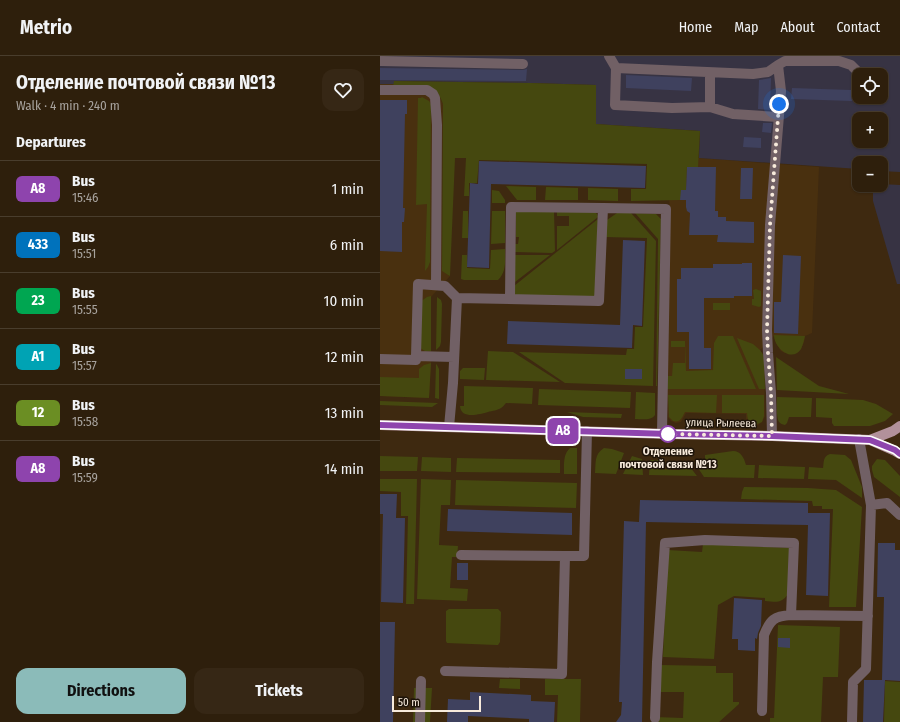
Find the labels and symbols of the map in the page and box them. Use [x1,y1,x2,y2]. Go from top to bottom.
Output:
your location [769,94,789,114]
street label: улица Рылеева [686,416,756,430]
line badge: А8 [545,418,581,444]
marker: Отделение почтовой связи №13 [659,425,677,443]
place label: Отделение почтовой связи №13 [619,445,717,471]
scale bar [392,694,481,713]

